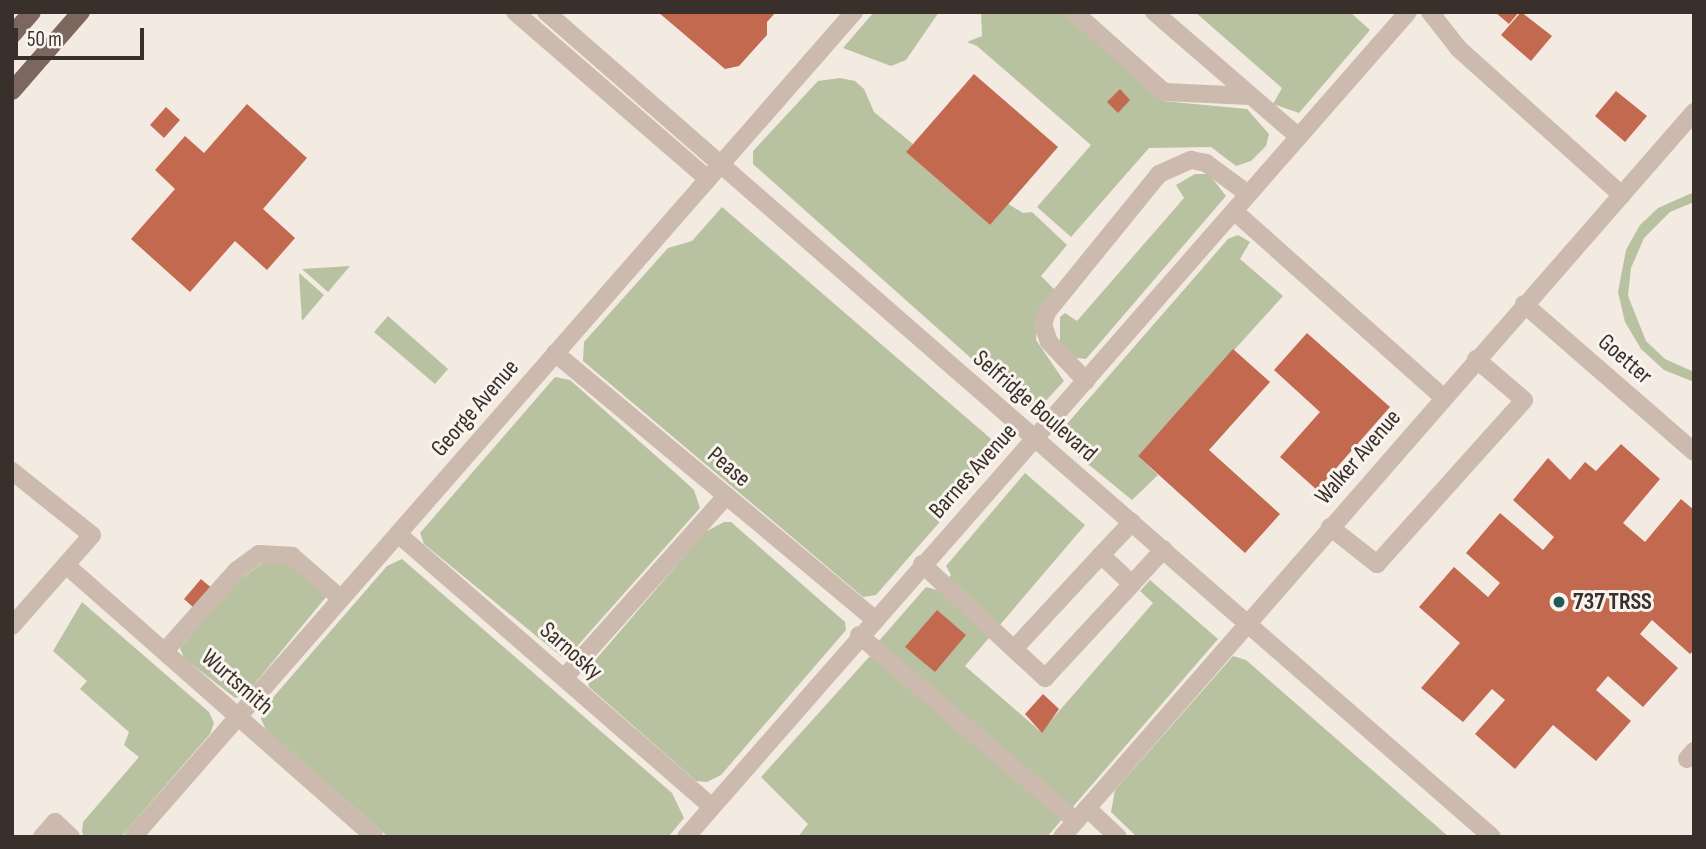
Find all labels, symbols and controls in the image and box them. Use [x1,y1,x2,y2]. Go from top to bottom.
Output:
scale bar [18,14,147,58]
text: 50 m [27,27,62,52]
street label: Goetter [1592,328,1658,390]
street label: Selfridge Boulevard [967,344,1103,468]
street label: George Avenue [425,353,525,463]
street label: Walker Avenue [1309,404,1407,510]
street label: Barnes Avenue [923,418,1023,524]
street label: Pease [702,441,756,493]
place label: 737 TRSS [1573,588,1652,616]
marker: 737 TRSS [1551,594,1567,610]
street label: Sarnosky [534,616,608,686]
street label: Wurtsmith [195,643,279,721]

